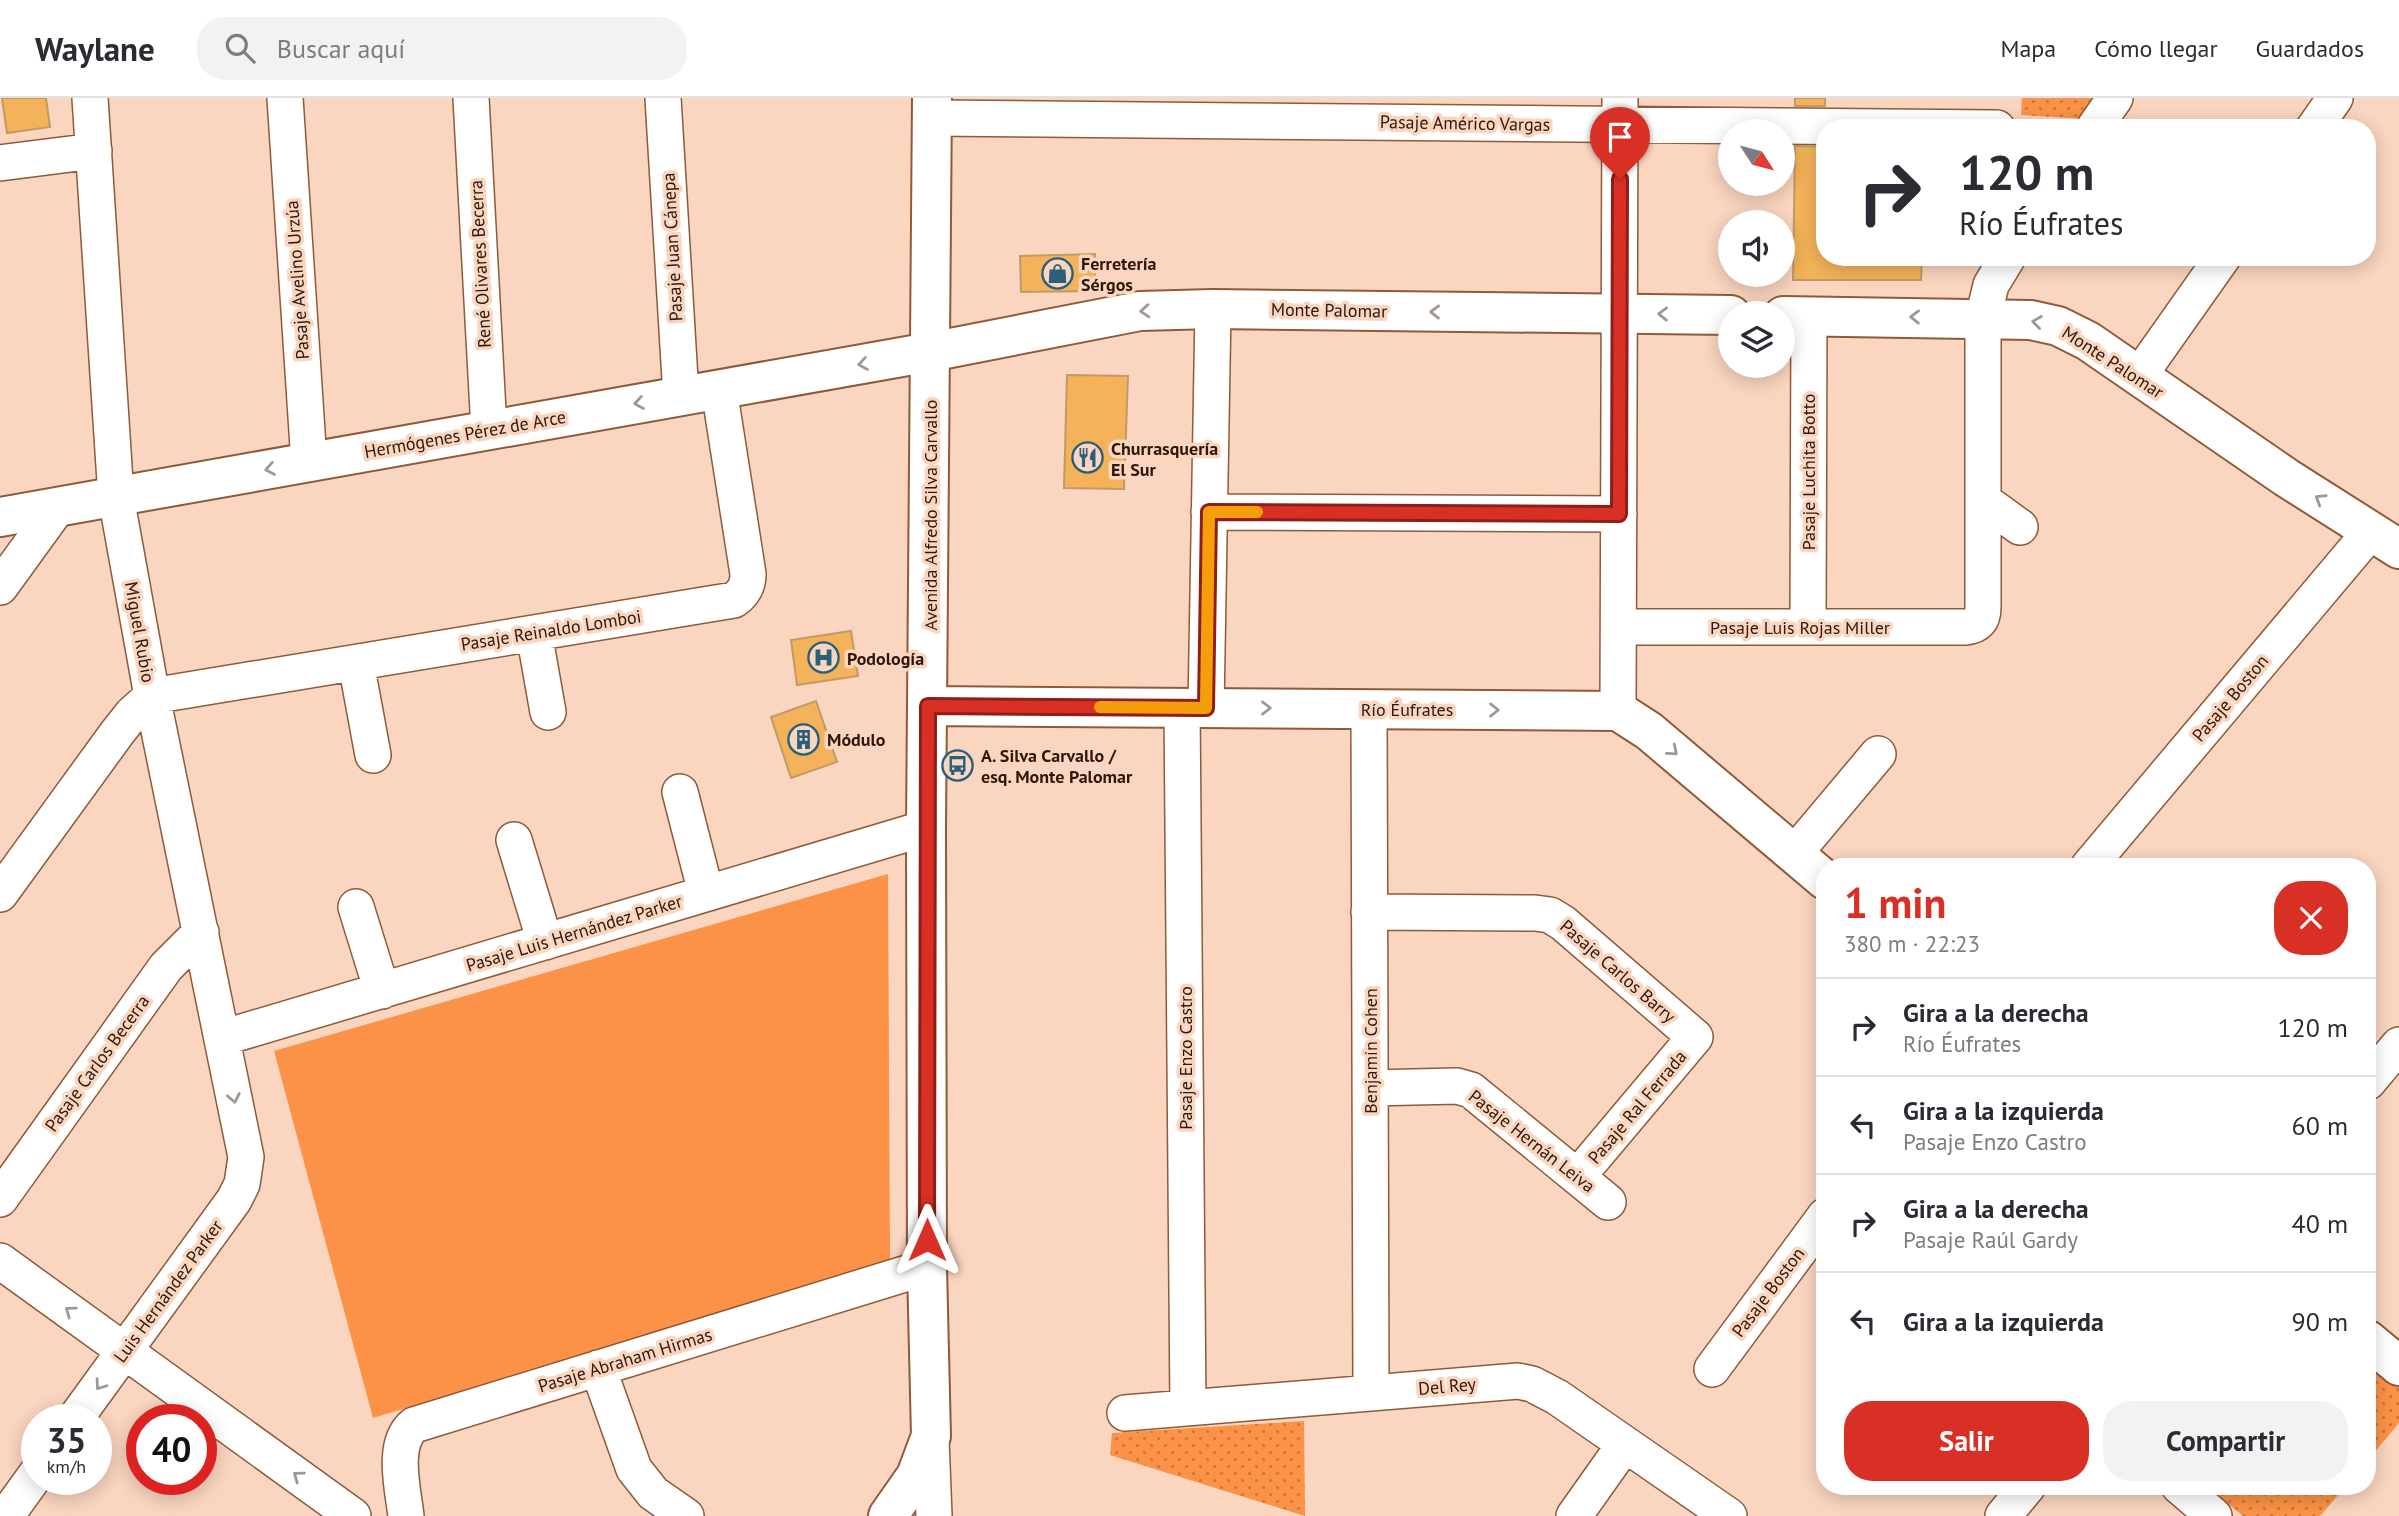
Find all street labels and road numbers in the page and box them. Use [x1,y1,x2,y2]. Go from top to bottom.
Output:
street label: Pasaje Américo Vargas [1380,110,1550,136]
street label: Pasaje Juan Cánepa [657,172,687,322]
street label: René Olivares Becerra [464,180,496,348]
street label: Pasaje Avelino Urzúa [280,200,314,360]
street label: Monte Palomar [1271,297,1387,323]
street label: Monte Palomar [2058,321,2168,403]
street label: Pasaje Luchita Botto [1797,394,1820,550]
street label: Avenida Alfredo Silva Carvallo [919,400,942,630]
street label: Hermógenes Pérez de Arce [362,405,568,463]
street label: Miguel Rubio [120,580,160,684]
street label: Pasaje Reinaldo Lomboi [459,604,643,656]
street label: Pasaje Luis Rojas Miller [1710,616,1890,639]
street label: Pasaje Boston [2187,650,2273,746]
street label: Río Éufrates [1361,698,1453,721]
street label: Pasaje Luis Hernández Parker [463,889,685,977]
street label: Pasaje Carlos Barry [1555,914,1681,1028]
street label: Pasaje Enzo Castro [1174,986,1197,1130]
street label: Benjamín Cohen [1359,988,1382,1114]
street label: Pasaje Carlos Becerra [40,990,154,1136]
street label: Pasaje Ral Ferrada [1583,1045,1691,1169]
street label: Pasaje Hernán Leiva [1464,1084,1600,1198]
street label: Luis Hernández Parker [108,1215,228,1367]
street label: Pasaje Boston [1727,1242,1809,1342]
street label: Pasaje Abraham Hirmas [535,1323,715,1397]
street label: Del Rey [1417,1372,1477,1400]

